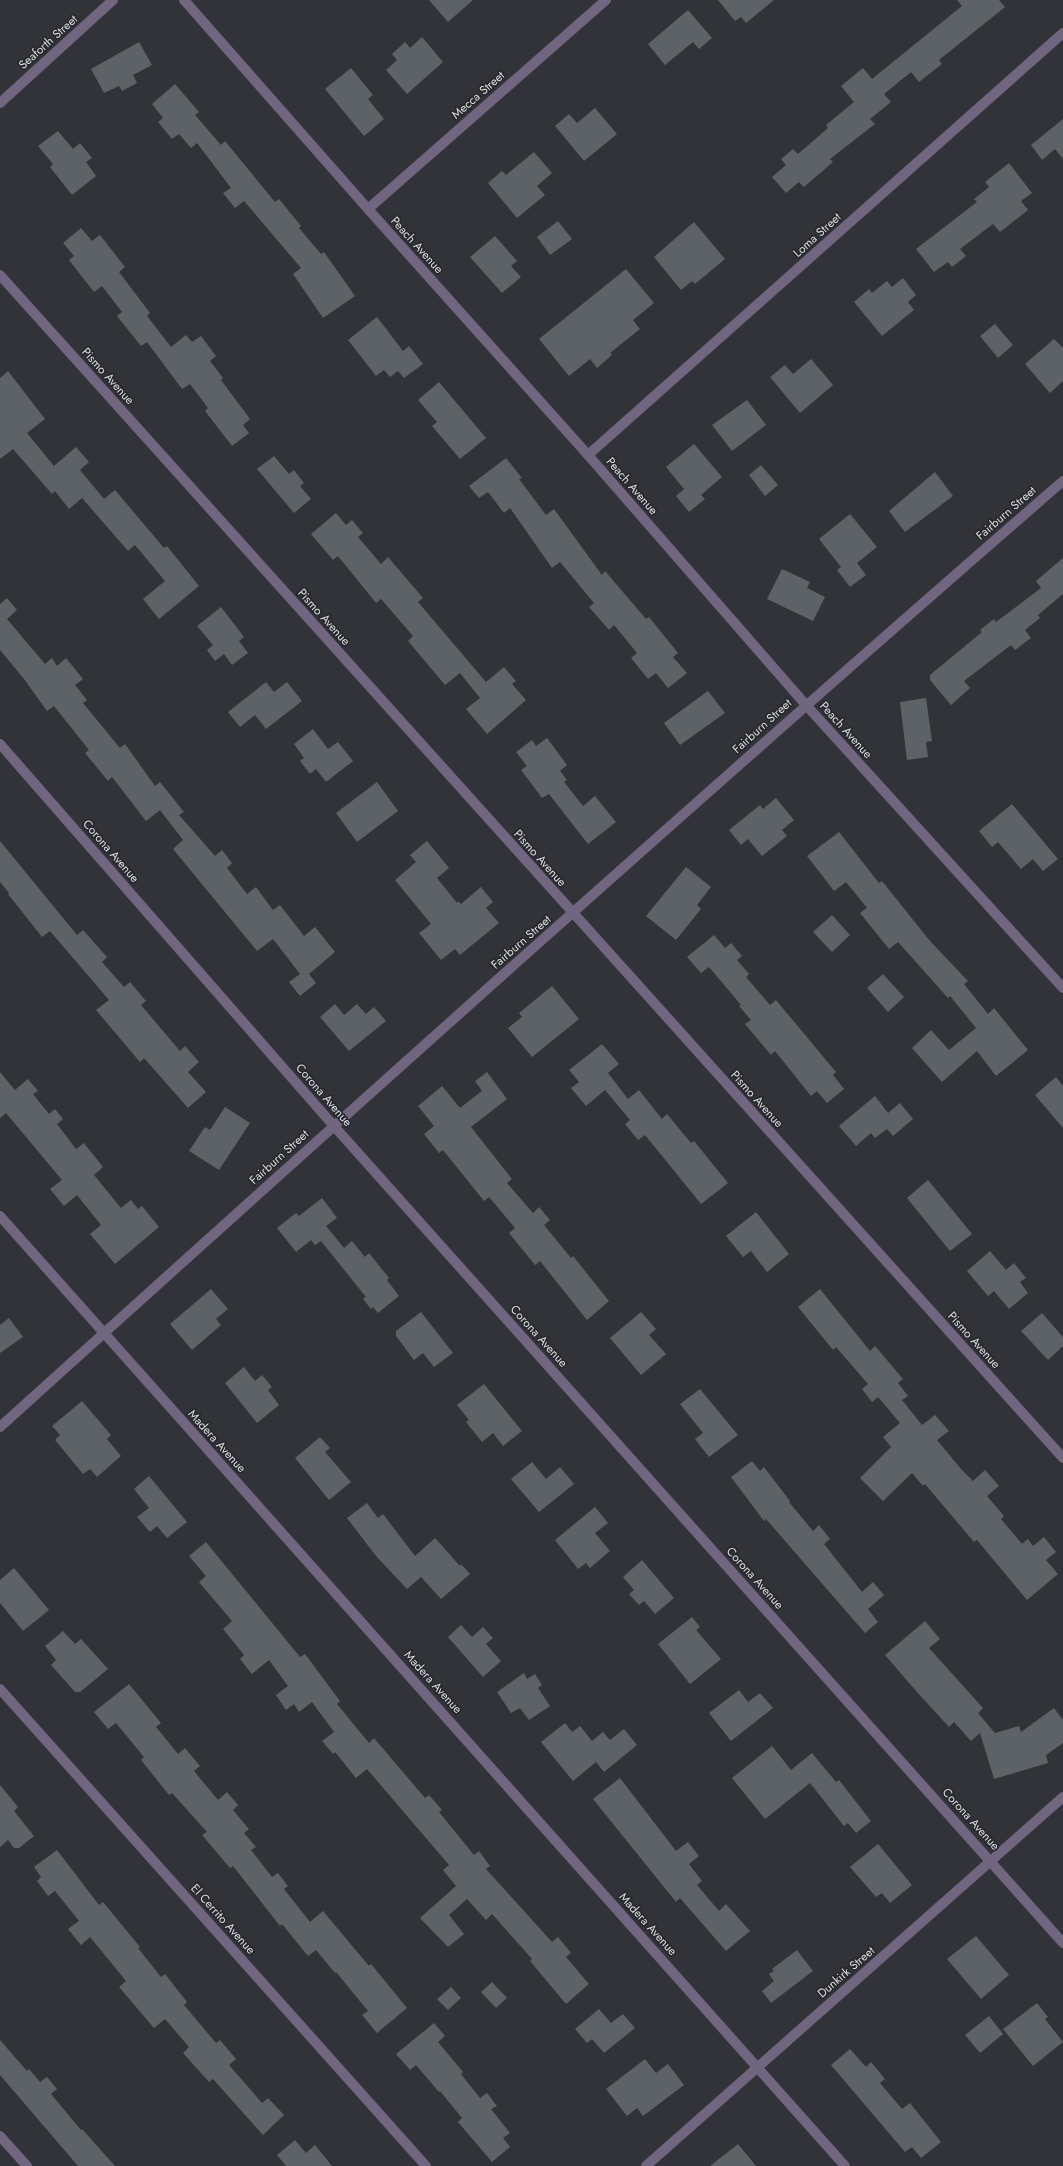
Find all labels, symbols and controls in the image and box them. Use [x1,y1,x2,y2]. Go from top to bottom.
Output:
street label: Seaforth Street [14,10,82,73]
street label: Mecca Street [447,67,509,123]
street label: Loma Street [789,208,845,262]
street label: Peach Avenue [386,213,448,277]
street label: Pismo Avenue [77,343,139,409]
street label: Peach Avenue [602,453,662,519]
street label: Fairburn Street [972,482,1040,544]
street label: Pismo Avenue [293,584,355,650]
street label: Fairburn Street [728,694,796,758]
street label: Peach Avenue [815,698,877,762]
street label: Corona Avenue [79,816,143,886]
street label: Pismo Avenue [509,825,571,891]
street label: Fairburn Street [487,911,555,973]
street label: Corona Avenue [292,1060,356,1130]
street label: Pismo Avenue [726,1066,788,1132]
street label: Fairburn Street [245,1125,313,1189]
street label: Corona Avenue [506,1301,572,1371]
street label: Pismo Avenue [943,1307,1005,1373]
street label: Madera Avenue [184,1405,250,1477]
street label: Corona Avenue [722,1543,788,1613]
street label: Madera Avenue [400,1646,466,1718]
street label: Corona Avenue [938,1784,1004,1854]
street label: El Cerrito Avenue [186,1880,260,1958]
street label: Madera Avenue [615,1888,681,1960]
street label: Dunkirk Street [813,1942,879,2002]

